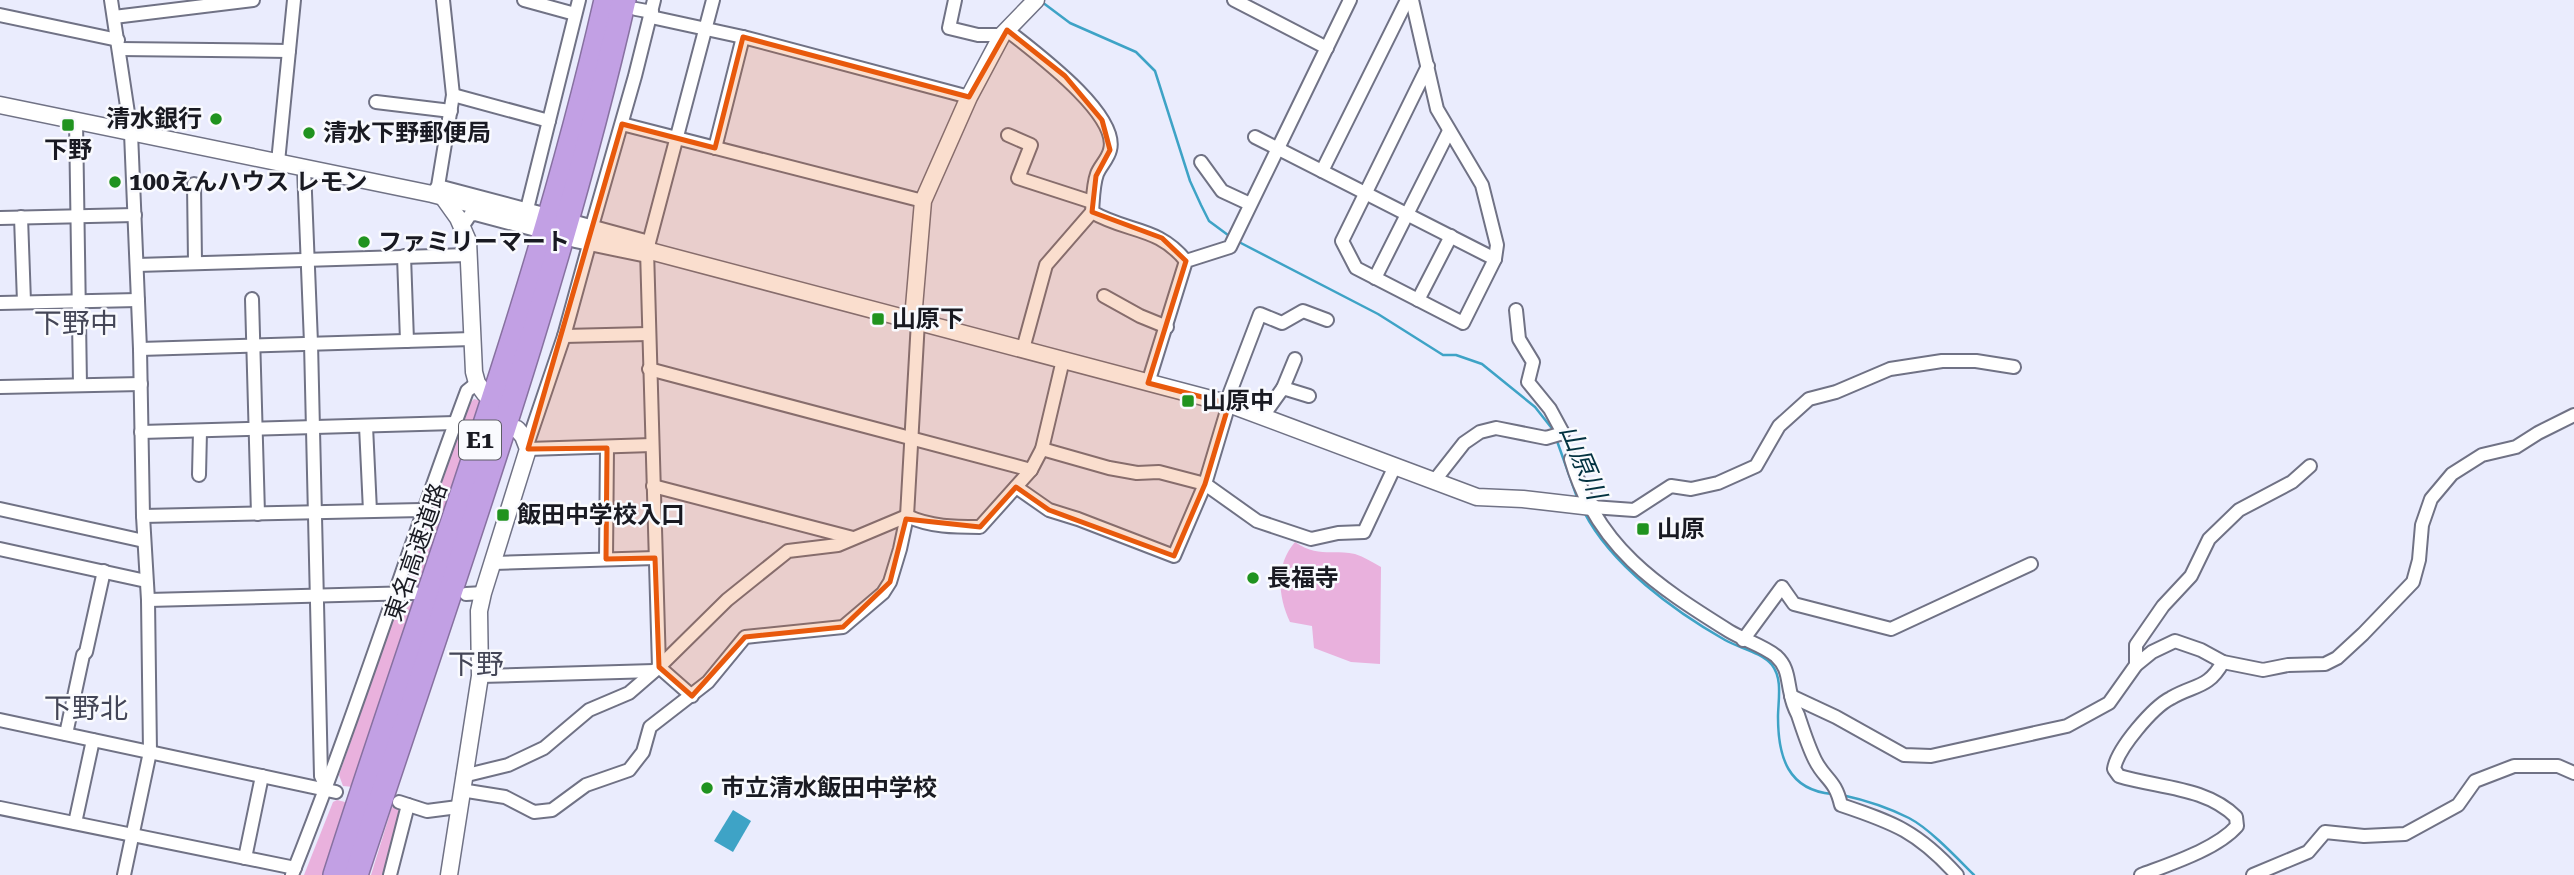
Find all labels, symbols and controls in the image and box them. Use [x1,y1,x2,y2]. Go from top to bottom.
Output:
place label: 清水銀行 [106,105,202,133]
marker: 清水銀行 [208,111,224,127]
marker: 下野 [60,117,76,133]
place label: 清水下野郵便局 [323,119,491,147]
marker: 清水下野郵便局 [301,125,317,141]
place label: 下野 [44,136,92,164]
place label: 100えんハウス レモン [129,168,367,196]
marker: 100えんハウス レモン [107,174,123,190]
place label: ファミリーマート [378,228,570,256]
marker: ファミリーマート [356,234,372,250]
place label: 山原下 [892,305,964,333]
district label: 下野中 [34,307,118,340]
marker: 山原下 [870,311,886,327]
place label: 山原中 [1202,387,1274,415]
marker: 山原中 [1180,393,1196,409]
road number: E1 [459,420,501,460]
water label: 山原川 [1554,420,1613,507]
street label: 東名高速道路 [379,479,453,625]
place label: 飯田中学校入口 [517,501,685,529]
marker: 飯田中学校入口 [495,507,511,523]
place label: 山原 [1657,515,1705,543]
marker: 山原 [1635,521,1651,537]
place label: 長福寺 [1267,564,1339,592]
marker: 長福寺 [1245,570,1261,586]
district label: 下野 [448,648,504,681]
district label: 下野北 [44,692,128,725]
place label: 市立清水飯田中学校 [721,774,937,802]
marker: 市立清水飯田中学校 [699,780,715,796]

